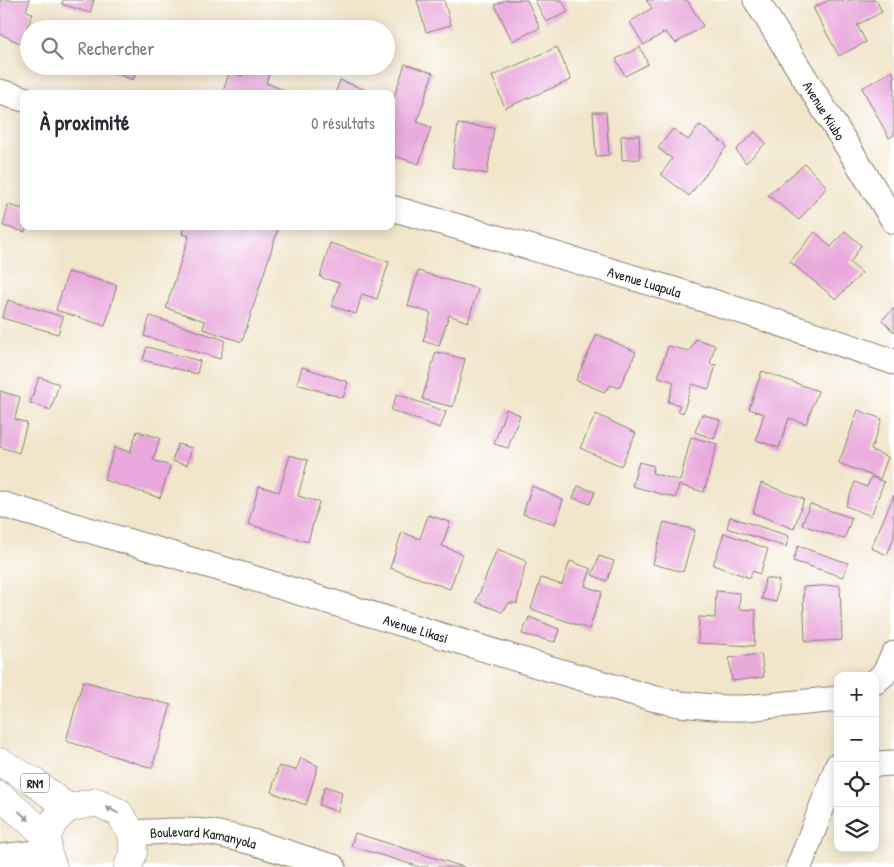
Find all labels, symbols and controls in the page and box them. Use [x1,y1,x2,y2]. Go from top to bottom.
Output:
search box [20,20,395,75]
icon: search [38,34,66,62]
text: Rechercher [78,35,155,61]
street label: Avenue Kiubo [799,77,851,144]
text: À proximité [40,108,129,137]
text: 0 résultats [311,112,375,134]
street label: Avenue Luapula [606,261,684,301]
street label: Avenue Likasi [381,609,451,647]
map controls [834,672,879,852]
button: + [834,672,879,717]
button: − [834,717,879,762]
button: locate [834,762,879,807]
road number: RN1 [21,774,49,792]
one-way arrow [105,806,120,814]
button: layers [834,807,879,852]
one-way arrow [17,810,30,821]
street label: Boulevard Kamanyola [149,821,260,853]

